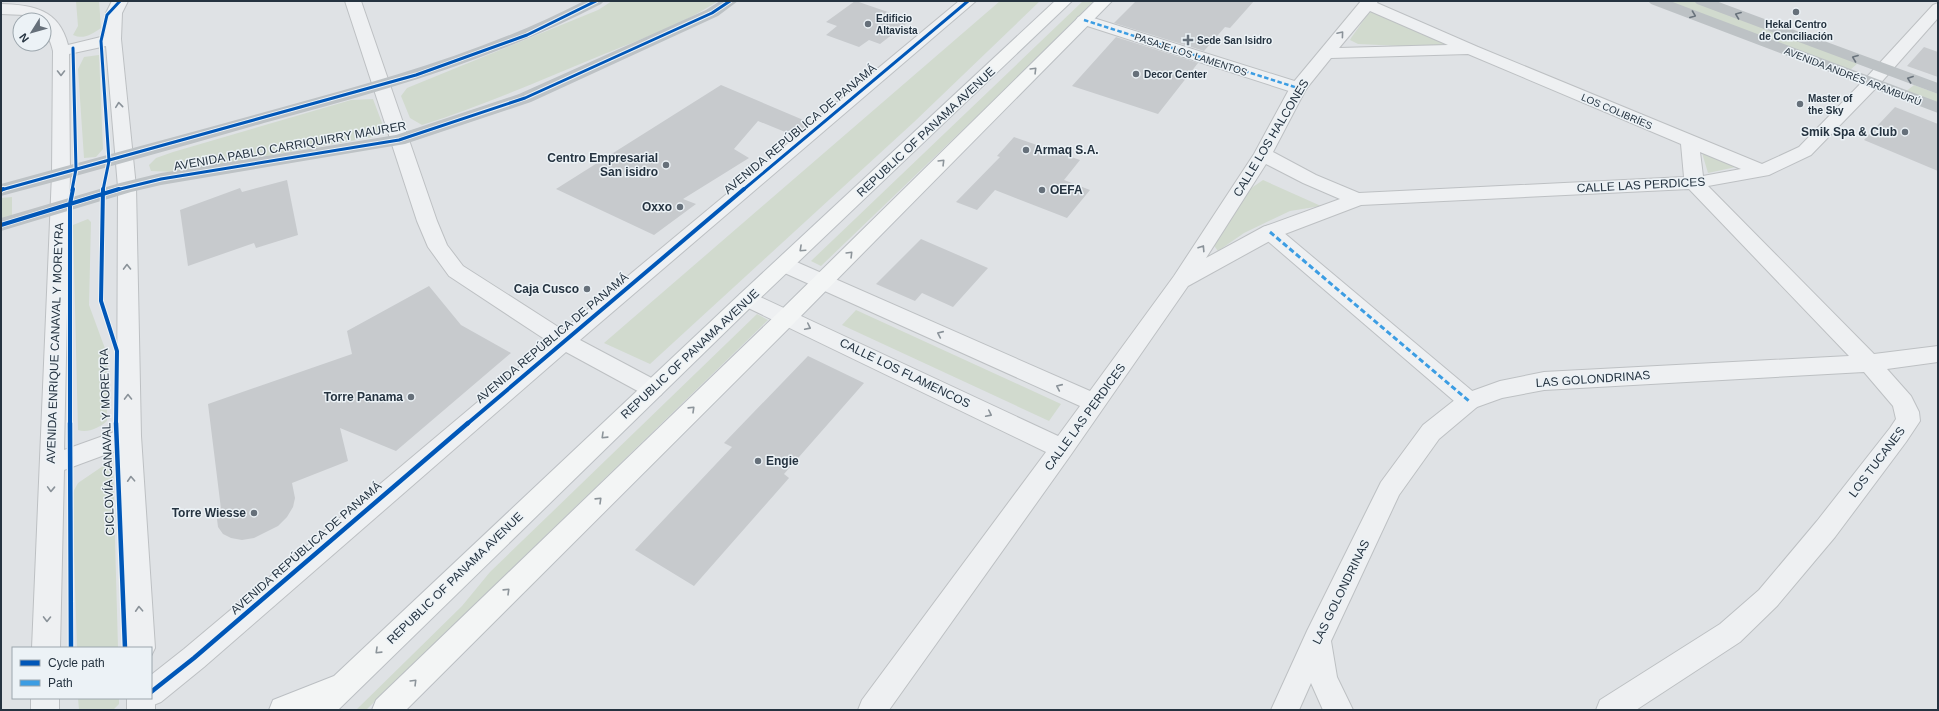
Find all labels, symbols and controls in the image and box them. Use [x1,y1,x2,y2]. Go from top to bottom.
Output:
marker: Hekal Centro de Conciliación [1791,7,1801,17]
one-way arrow [1689,10,1696,18]
one-way arrow [1735,11,1742,19]
north arrow [12,12,52,52]
place label: Edificio Altavista [876,13,918,36]
marker: Edificio Altavista [863,19,873,29]
place label: Hekal Centro de Conciliación [1759,19,1833,42]
text: N [17,31,31,45]
street label: PASAJE LOS LAMENTOS [1133,31,1249,78]
one-way arrow [1337,31,1344,39]
marker: Sede San Isidro [1182,34,1194,46]
place label: Sede San Isidro [1197,35,1272,46]
street label: AVENIDA ANDRÉS ARAMBURÚ [1783,44,1923,108]
one-way arrow [1852,55,1859,63]
street label: AVENIDA REPÚBLICA DE PANAMÁ [720,60,879,197]
street label: REPUBLIC OF PANAMA AVENUE [854,64,998,200]
one-way arrow [1029,67,1036,75]
marker: Decor Center [1131,69,1141,79]
place label: Decor Center [1144,69,1207,80]
one-way arrow [57,70,65,76]
one-way arrow [1907,76,1914,84]
street label: CALLE LOS HALCONES [1230,77,1312,199]
street label: LOS COLIBRÍES [1580,91,1655,132]
place label: Master of the Sky [1808,93,1853,116]
marker: Master of the Sky [1795,99,1805,109]
one-way arrow [115,102,124,108]
street label: AVENIDA PABLO CARRIQUIRRY MAURER [173,119,408,173]
place label: Smik Spa & Club [1801,125,1897,139]
marker: Smik Spa & Club [1900,127,1910,137]
place label: Armaq S.A. [1034,143,1099,157]
marker: Armaq S.A. [1021,145,1031,155]
place label: Centro Empresarial San isidro [547,151,658,179]
one-way arrow [937,159,945,167]
marker: Centro Empresarial San isidro [661,160,671,170]
street label: CALLE LAS PERDICES [1576,175,1706,195]
place label: OEFA [1050,183,1083,197]
marker: OEFA [1037,185,1047,195]
place label: Oxxo [642,200,672,214]
marker: Oxxo [675,202,685,212]
street label: AVENIDA ENRIQUE CANAVAL Y MOREYRA [44,222,66,464]
one-way arrow [799,245,807,252]
one-way arrow [1197,245,1205,252]
one-way arrow [845,251,853,259]
one-way arrow [123,264,131,270]
street label: AVENIDA REPÚBLICA DE PANAMÁ [472,269,631,406]
place label: Caja Cusco [514,282,579,296]
marker: Caja Cusco [582,284,592,294]
street label: REPUBLIC OF PANAMA AVENUE [618,286,762,422]
one-way arrow [804,322,812,330]
one-way arrow [937,331,945,339]
street label: CALLE LOS FLAMENCOS [837,335,973,411]
street label: CICLOVÍA CANAVAL Y MOREYRA [96,348,117,536]
street label: CALLE LAS PERDICES [1042,361,1128,473]
street label: LAS GOLONDRINAS [1535,368,1651,390]
one-way arrow [1056,384,1064,392]
place label: Torre Panama [324,390,403,404]
marker: Torre Panama [406,392,416,402]
one-way arrow [124,394,132,400]
one-way arrow [687,406,695,414]
one-way arrow [984,409,992,417]
street label: LOS TUCANES [1846,424,1908,500]
one-way arrow [601,431,609,438]
place label: Engie [766,454,799,468]
marker: Engie [753,456,763,466]
one-way arrow [127,476,136,482]
street label: AVENIDA REPÚBLICA DE PANAMÁ [227,478,384,617]
one-way arrow [47,486,55,492]
one-way arrow [594,497,602,505]
place label: Torre Wiesse [172,506,246,520]
marker: Torre Wiesse [249,508,259,518]
street label: REPUBLIC OF PANAMA AVENUE [384,509,526,647]
street label: LAS GOLONDRINAS [1310,537,1372,647]
one-way arrow [502,588,510,596]
one-way arrow [135,606,143,612]
one-way arrow [43,616,51,622]
one-way arrow [376,646,383,653]
legend [12,647,152,699]
text: Cycle path [48,656,105,670]
text: Path [48,676,73,690]
one-way arrow [409,679,417,687]

